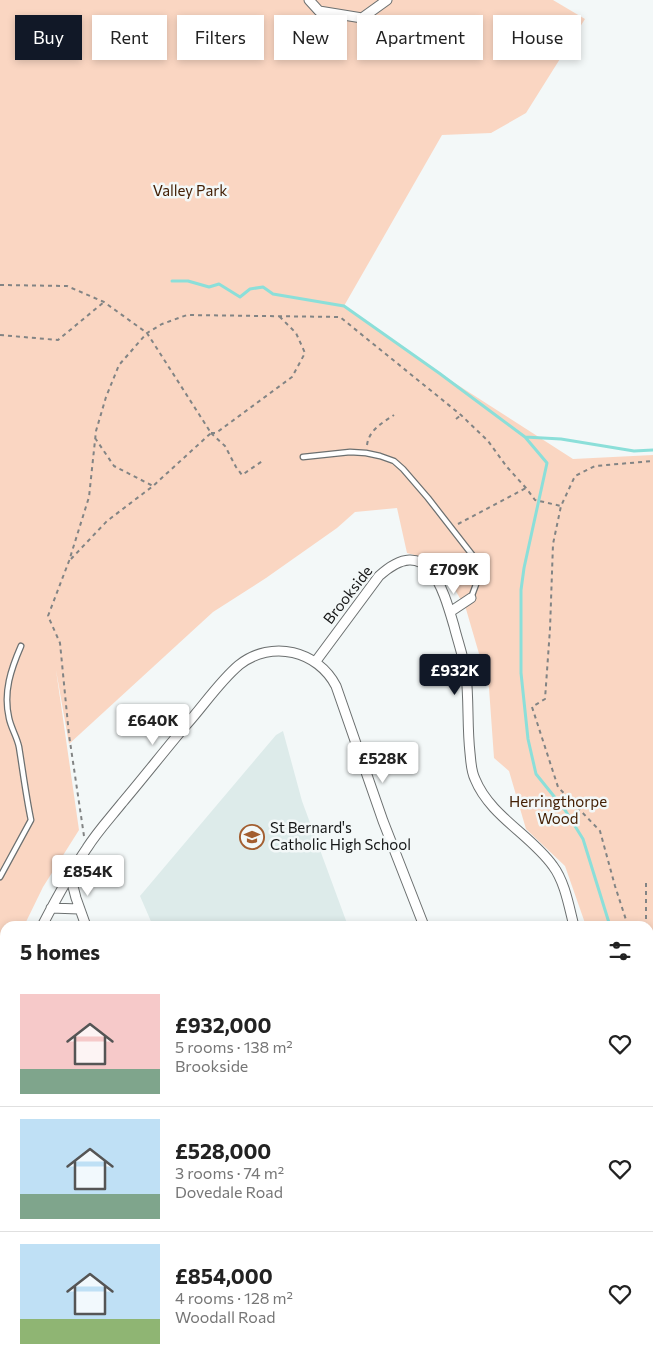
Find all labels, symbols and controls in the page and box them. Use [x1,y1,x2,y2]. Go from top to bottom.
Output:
chip: Buy [15,15,82,60]
chip: Rent [92,15,167,60]
chip: Filters [177,15,264,60]
chip: New [274,15,347,60]
chip: Apartment [357,15,483,60]
chip: House [493,15,581,60]
park label: Valley Park [153,181,227,199]
pin: £709K [419,552,489,595]
text: £709K [429,559,479,578]
street label: Brookside [319,562,376,627]
pin: £932K [420,654,490,696]
text: £932K [431,660,479,679]
pin: £640K [118,704,188,746]
text: £640K [127,710,179,729]
pin: £528K [348,742,418,784]
text: £528K [358,748,408,767]
park label: Herringthorpe Wood [509,792,607,827]
place label: St Bernard's Catholic High School [270,818,411,853]
school or university icon: St Bernard's Catholic High School [239,824,265,850]
pin: £854K [53,854,123,897]
text: £854K [63,861,113,880]
icon: filters [606,937,634,965]
text: 5 homes [20,939,100,964]
text: £932,000 [175,1012,271,1037]
icon: home [60,1014,120,1074]
icon: heart [606,1030,634,1058]
text: 5 rooms · 138 m² [175,1037,293,1056]
text: Brookside [175,1056,248,1075]
text: £528,000 [175,1138,271,1163]
icon: home [60,1139,120,1199]
icon: heart [606,1155,634,1183]
text: 3 rooms · 74 m² [175,1163,284,1182]
text: Dovedale Road [175,1182,283,1201]
text: £854,000 [175,1263,273,1288]
icon: home [60,1264,120,1324]
icon: heart [606,1280,634,1308]
text: 4 rooms · 128 m² [175,1288,293,1307]
text: Woodall Road [175,1307,275,1326]

